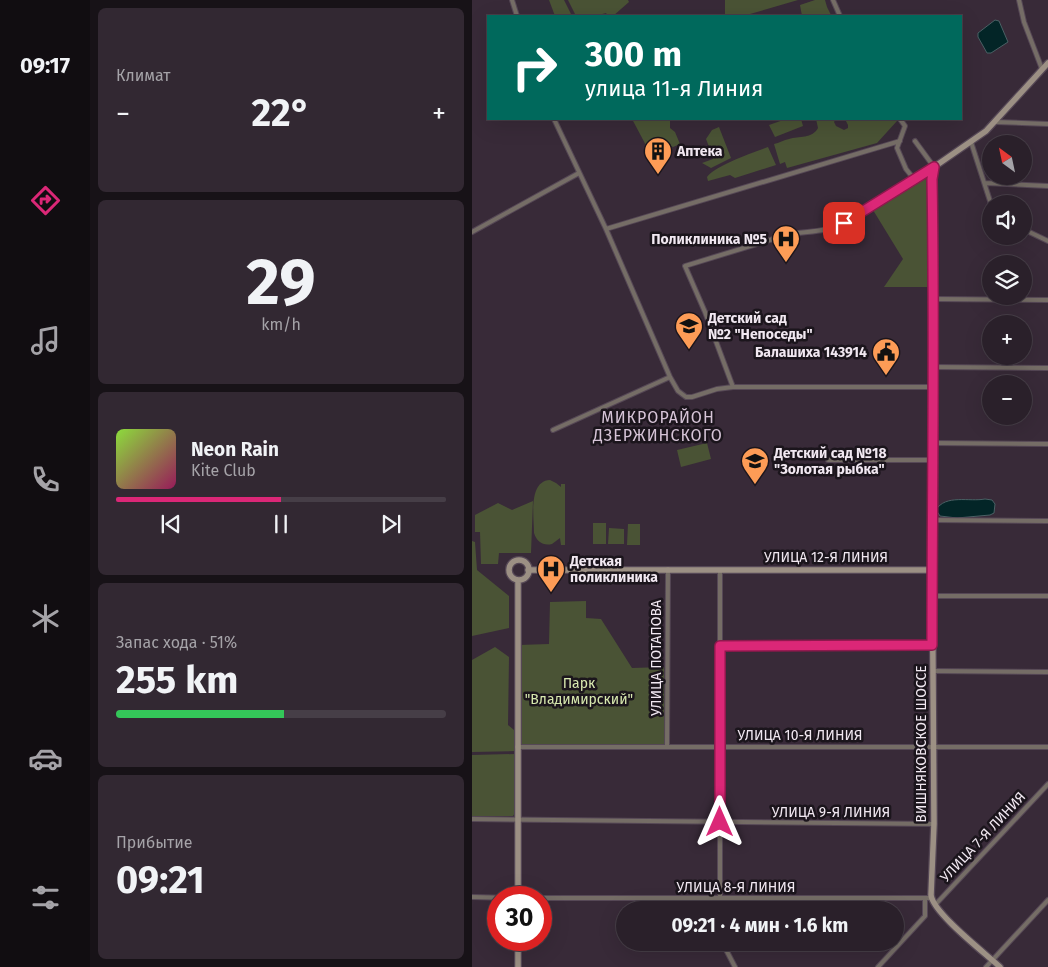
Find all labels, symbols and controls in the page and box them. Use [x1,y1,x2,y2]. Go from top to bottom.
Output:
text: 300 m [585,33,682,75]
icon: right [502,35,567,100]
text: 09:17 [20,52,70,79]
text: Климат [116,66,171,85]
text: улица 11-я Линия [585,75,763,102]
text: 22° [251,90,311,136]
text: − [116,97,130,130]
text: + [432,97,446,130]
north arrow [982,135,1032,185]
map controls [982,135,1032,425]
building icon: Аптека [643,136,673,175]
place label: Аптека [676,143,723,160]
icon: directions [28,183,63,218]
button: sound [982,195,1032,245]
pin [823,202,865,244]
icon: arrive [830,209,858,237]
hospital icon: Поликлиника №5 [771,224,801,263]
place label: Поликлиника №5 [651,231,767,248]
text: 29 [246,243,316,321]
button: layers [982,255,1032,305]
place label: Детский сад №2 "Непоседы" [707,310,813,343]
school or university icon: Детский сад №2 "Непоседы" [674,311,704,350]
text: km/h [261,315,301,334]
button: + [982,315,1032,365]
icon: music [28,323,63,358]
public building icon: Балашиха 143914 [871,337,901,376]
place label: Балашиха 143914 [755,344,867,361]
button: − [982,375,1032,425]
district label: МИКРОРАЙОН ДЗЕРЖИНСКОГО [592,408,723,445]
text: Neon Rain [191,438,279,461]
place label: Детский сад №18 "Золотая рыбка" [773,445,887,478]
school or university icon: Детский сад №18 "Золотая рыбка" [740,446,770,485]
text: Kite Club [191,461,256,480]
icon: phone [28,462,63,497]
icon: previous [157,510,185,538]
icon: pause [267,510,295,538]
icon: next [377,510,405,538]
street label: УЛИЦА 12-Я ЛИНИЯ [764,549,888,566]
place label: Детская поликлиника [569,553,658,586]
hospital icon: Детская поликлиника [536,554,566,593]
street label: УЛИЦА ПОТАПОВА [648,600,665,716]
icon: climate [28,601,63,636]
text: Запас хода · 51% [116,633,237,652]
text: 255 km [116,657,238,703]
street label: ВИШНЯКОВСКОЕ ШОССЕ [913,665,930,823]
park label: Парк "Владимирский" [525,675,633,708]
street label: УЛИЦА 10-Я ЛИНИЯ [738,727,862,744]
icon: car [28,741,63,776]
street label: УЛИЦА 7-Я ЛИНИЯ [937,788,1029,886]
position arrow [693,795,745,847]
street label: УЛИЦА 9-Я ЛИНИЯ [772,804,890,821]
text: Прибытие [116,833,192,852]
text: 09:21 [116,857,205,903]
street label: УЛИЦА 8-Я ЛИНИЯ [677,879,795,896]
icon: filters [28,880,63,915]
speed limit sign: 30 [487,886,552,951]
text: 09:21 · 4 мин · 1.6 km [672,914,848,937]

